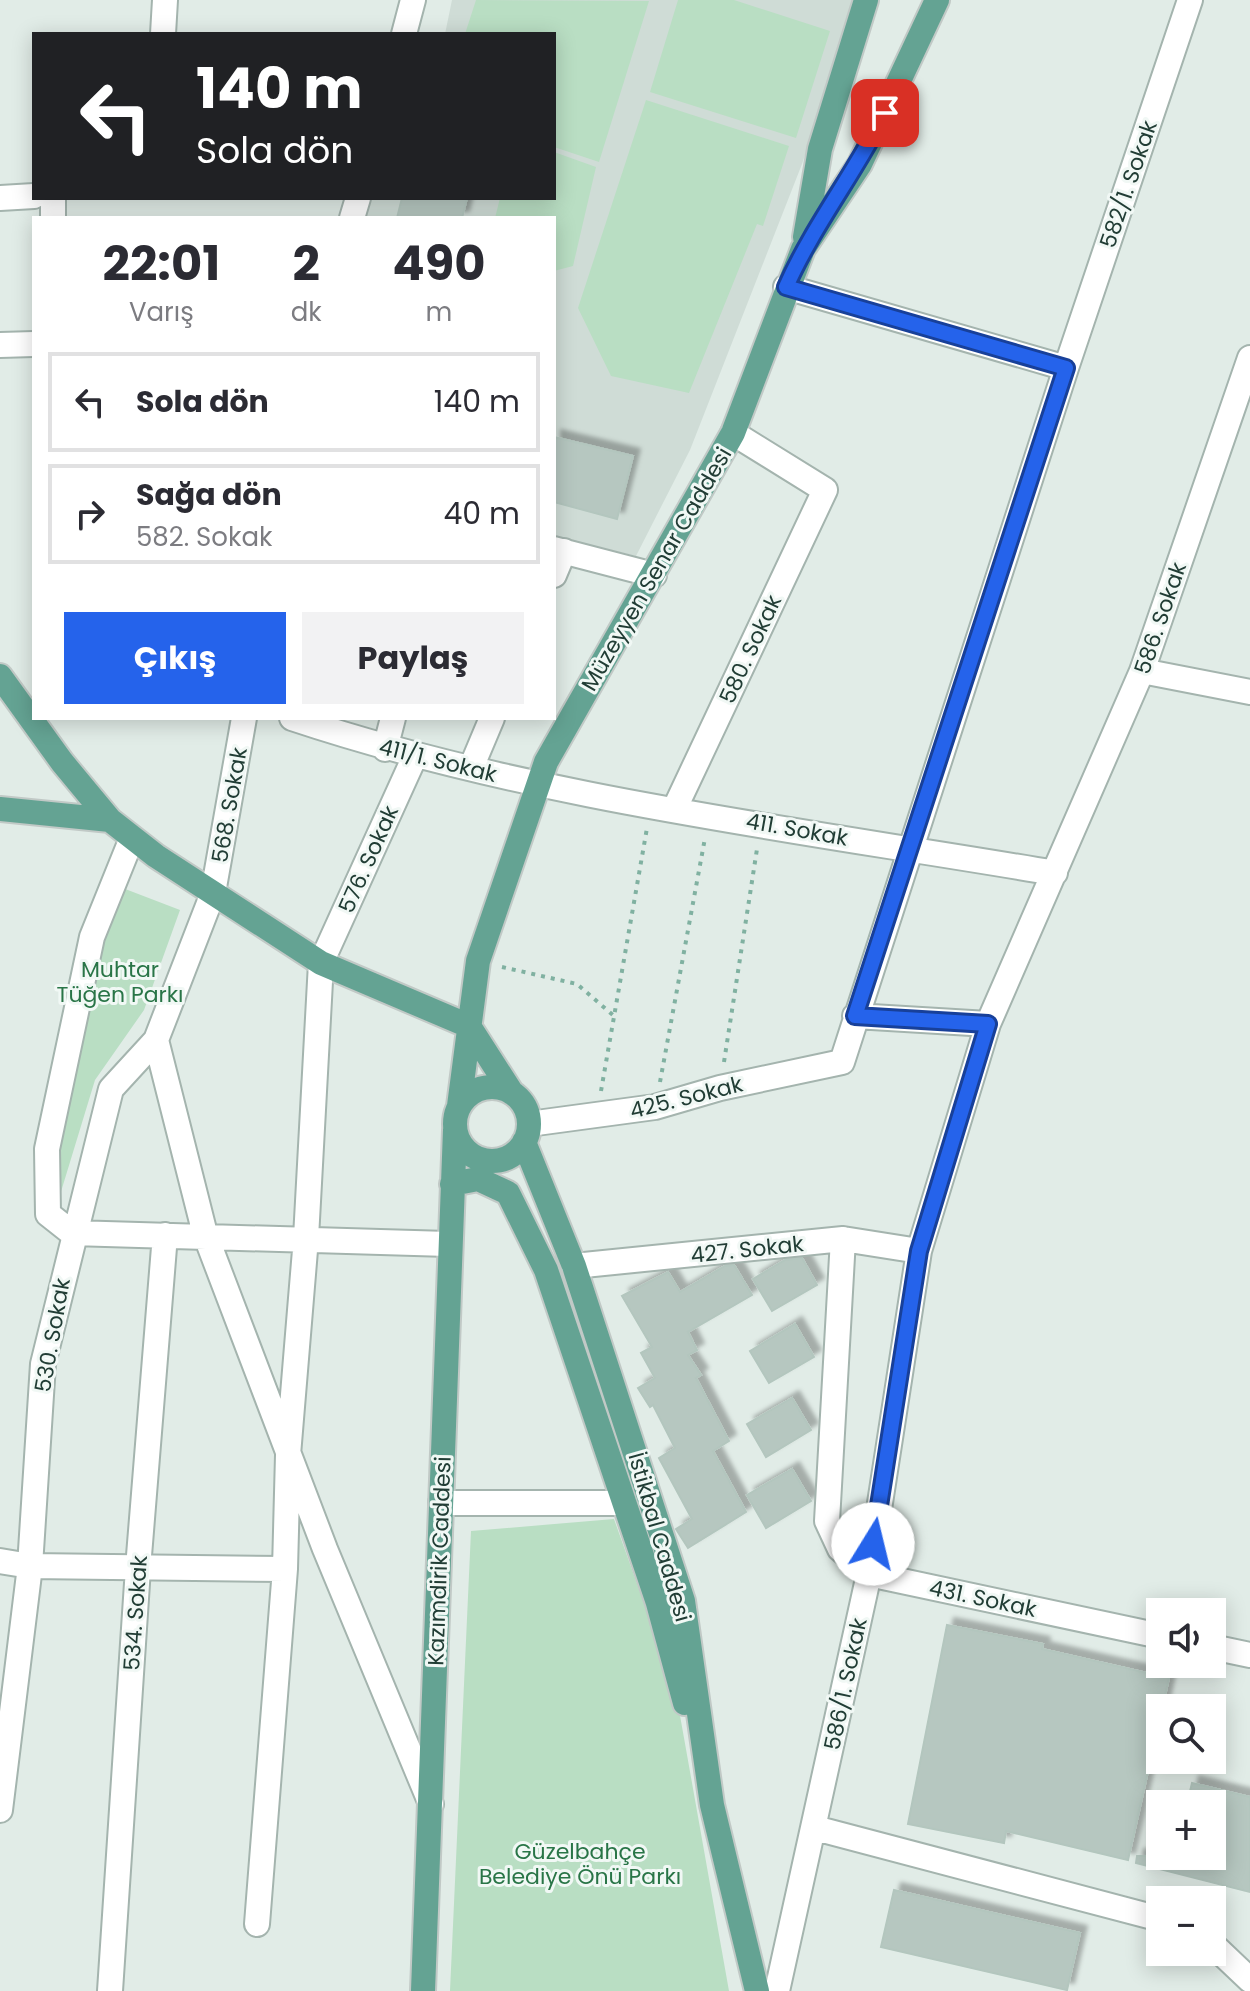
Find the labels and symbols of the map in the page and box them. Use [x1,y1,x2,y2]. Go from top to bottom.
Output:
pin [851,79,919,147]
street label: 582/1. Sokak [1092,116,1165,252]
street label: Müzeyyen Senar Caddesi [574,442,739,697]
street label: 586. Sokak [1127,557,1194,678]
street label: 580. Sokak [712,589,789,709]
street label: 411/1. Sokak [376,731,501,790]
street label: 568. Sokak [204,744,255,865]
street label: 576. Sokak [331,800,406,918]
street label: 411. Sokak [744,805,851,854]
park label: Muhtar Tüğen Parkı [56,954,184,1010]
street label: 425. Sokak [626,1068,746,1126]
street label: 427. Sokak [689,1228,806,1271]
street label: 530. Sokak [27,1275,78,1395]
street label: İstikbal Caddesi [621,1449,699,1625]
street label: Kazımdirik Caddesi [420,1456,459,1666]
position arrow [831,1502,915,1586]
street label: 534. Sokak [116,1554,155,1672]
street label: 431. Sokak [926,1572,1040,1625]
street label: 586/1. Sokak [816,1615,875,1753]
park label: Güzelbahçe Belediye Önü Parkı [479,1836,681,1892]

